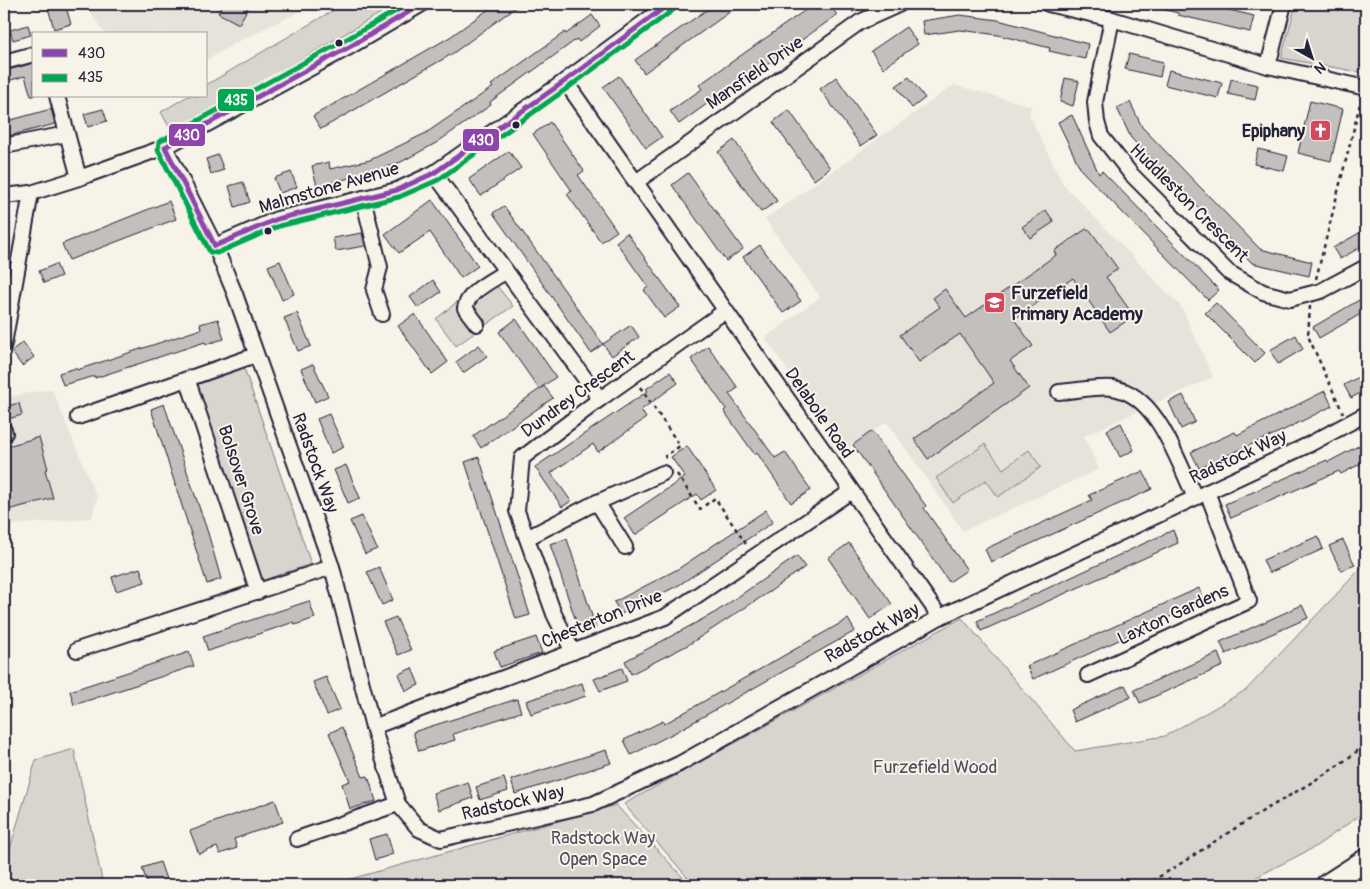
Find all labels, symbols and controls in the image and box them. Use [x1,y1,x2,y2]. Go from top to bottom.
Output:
street label: Mansfield Drive [702,31,808,115]
legend [32,32,208,98]
north arrow [1288,32,1338,82]
unlabelled marker [334,38,344,48]
text: 430 [78,44,105,63]
text: N [1311,58,1329,77]
text: 435 [78,68,103,87]
line badge: 435 [217,88,255,112]
text: 435 [224,92,248,109]
church icon: Epiphany [1309,119,1333,143]
unlabelled marker [511,120,521,130]
place label: Epiphany [1242,120,1305,143]
line badge: 430 [168,123,206,147]
text: 430 [174,127,200,144]
line badge: 430 [462,128,500,152]
text: 430 [468,132,494,149]
street label: Huddleston Crescent [1125,139,1254,268]
street label: Malmstone Avenue [256,157,402,219]
unlabelled marker [263,226,273,236]
place label: Furzefield Primary Academy [1011,282,1143,326]
school or university icon: Furzefield Primary Academy [983,291,1007,315]
street label: Dundrey Crescent [517,345,640,443]
street label: Delabole Road [779,363,859,463]
street label: Radstock Way [286,410,344,516]
street label: Bolsover Grove [212,422,270,538]
street label: Radstock Way [1186,424,1291,490]
street label: Laxton Gardens [1114,579,1232,651]
street label: Chesterton Drive [538,584,666,654]
street label: Radstock Way [821,597,924,668]
park label: Furzefield Wood [873,756,997,779]
street label: Radstock Way [459,780,567,826]
park label: Radstock Way Open Space [551,827,656,871]

